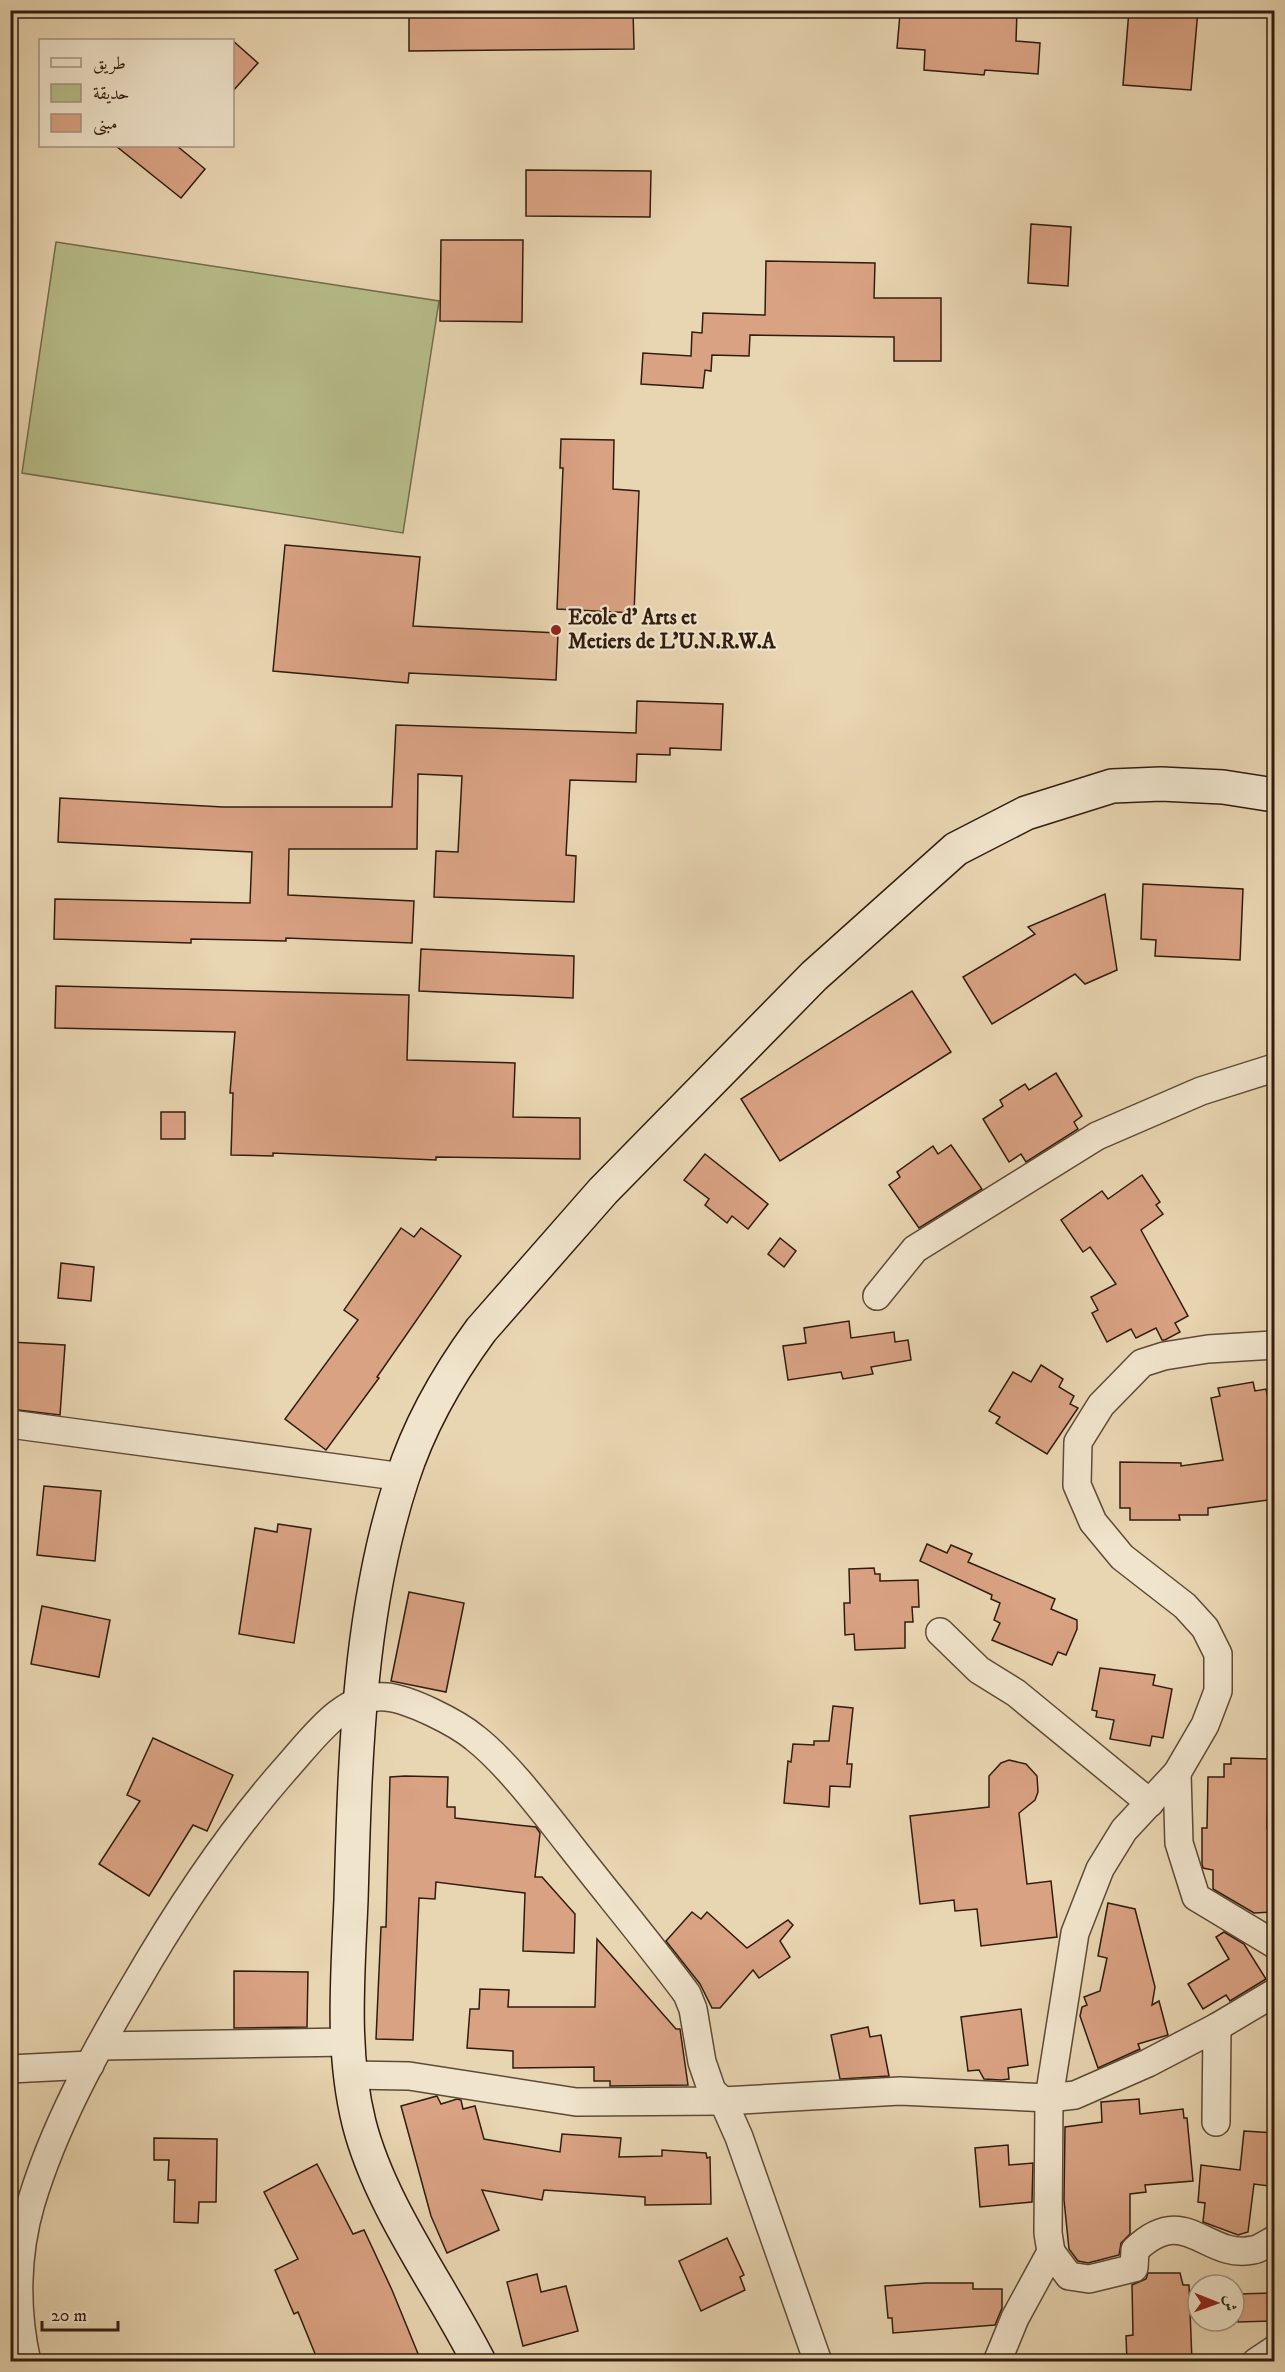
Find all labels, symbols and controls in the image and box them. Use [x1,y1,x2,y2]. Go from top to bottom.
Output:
legend [39,39,234,147]
text: طريق [93,53,126,75]
text: حديقة [93,83,129,105]
text: مبنى [93,113,118,136]
place label: Ecole d' Arts et Metiers de L'U.N.R.W.A [568,605,776,655]
marker: Ecole d' Arts et Metiers de L'U.N.R.W.A [549,623,563,637]
north arrow [1186,2273,1246,2333]
scale bar [42,2294,118,2332]
text: ش [1220,2295,1240,2311]
text: 20 m [51,2305,87,2327]

